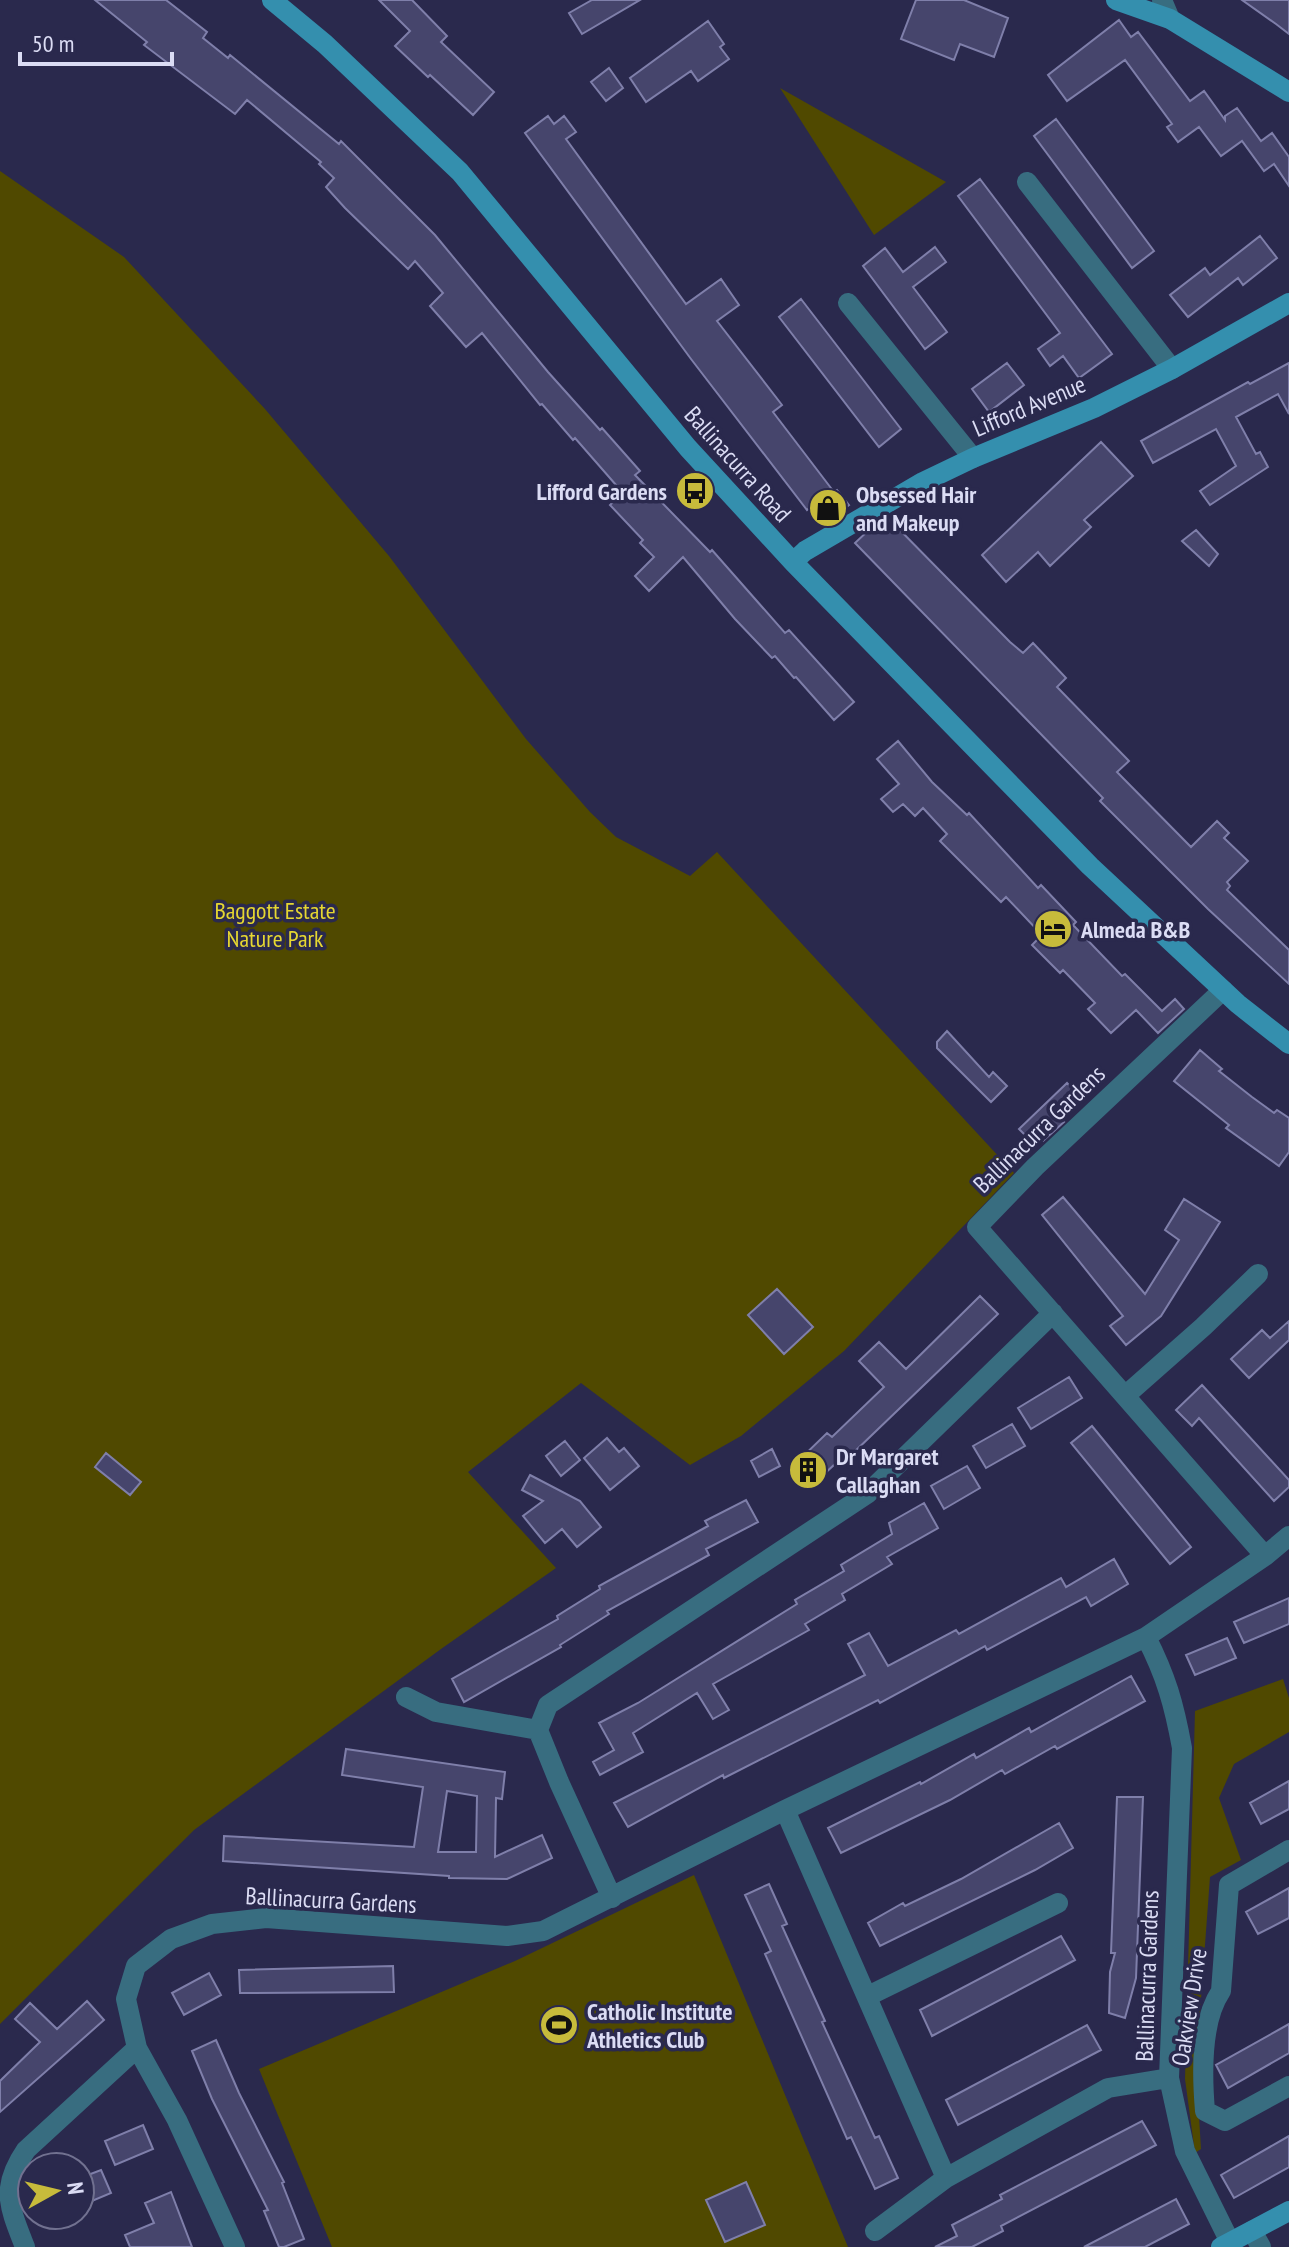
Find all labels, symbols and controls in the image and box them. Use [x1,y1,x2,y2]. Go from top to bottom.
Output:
scale bar [20,16,172,66]
text: 50 m [32,28,74,59]
street label: Lifford Avenue [968,368,1090,444]
street label: Ballinacurra Road [678,400,798,528]
bus stop icon: Lifford Gardens [674,470,716,512]
place label: Lifford Gardens [536,476,667,507]
place label: Obsessed Hair and Makeup [856,479,977,538]
shop icon: Obsessed Hair and Makeup [807,487,849,529]
park label: Baggott Estate Nature Park [214,895,336,954]
hotel icon: Almeda B&B [1032,908,1074,950]
place label: Almeda B&B [1080,914,1190,945]
street label: Ballinacurra Gardens [967,1058,1111,1200]
place label: Dr Margaret Callaghan [836,1441,939,1500]
building icon: Dr Margaret Callaghan [787,1449,829,1491]
street label: Ballinacurra Gardens [245,1880,417,1920]
street label: Ballinacurra Gardens [1129,1890,1165,2062]
street label: Oakview Drive [1164,1946,1214,2068]
place label: Catholic Institute Athletics Club [586,1996,732,2055]
sports icon: Catholic Institute Athletics Club [538,2004,580,2046]
north arrow [16,2151,96,2231]
text: N [61,2180,90,2196]

